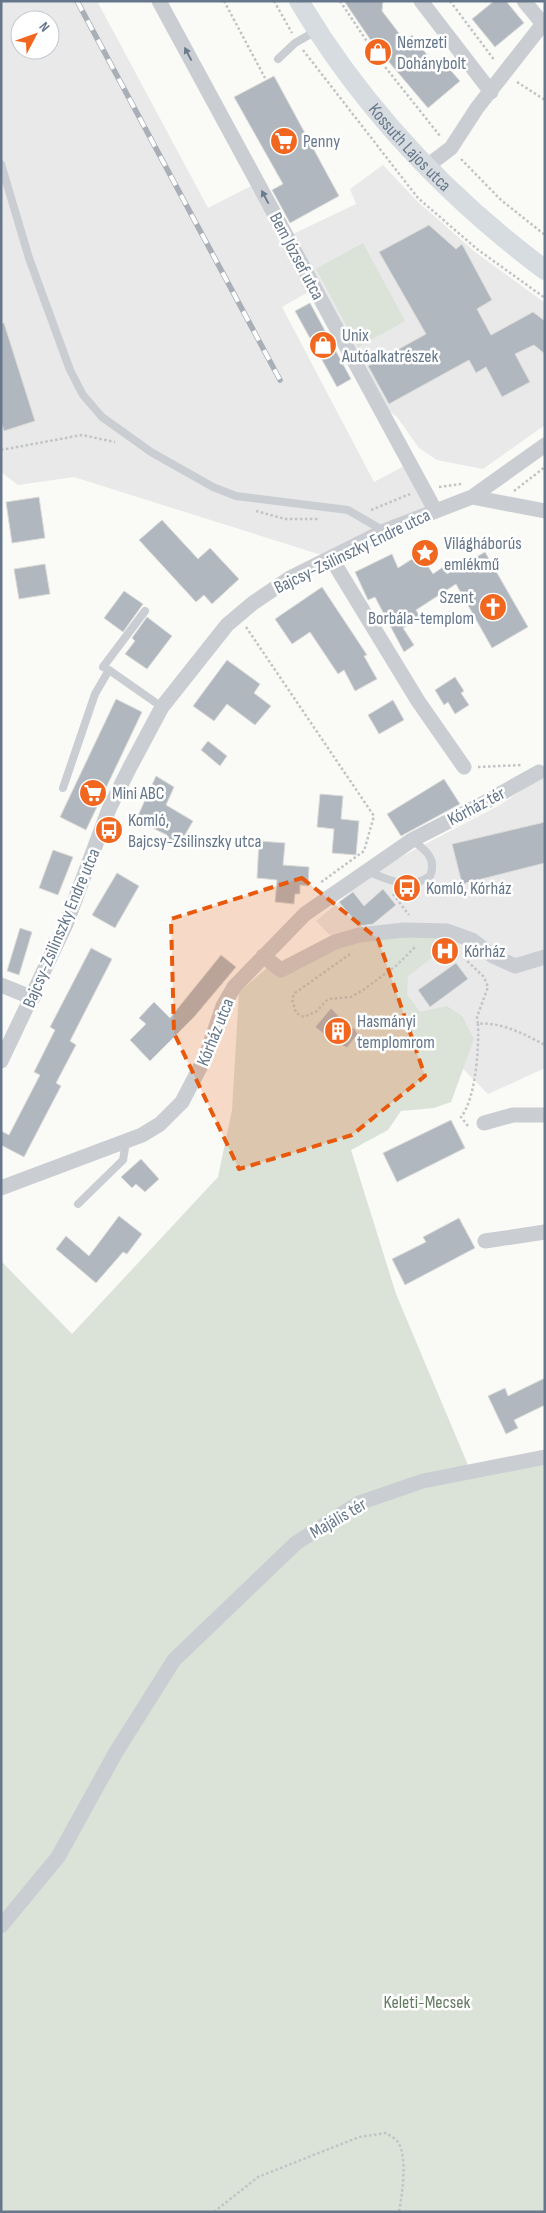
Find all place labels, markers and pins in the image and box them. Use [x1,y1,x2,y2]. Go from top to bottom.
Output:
place label: Nemzeti Dohánybolt [397,32,467,74]
shop icon: Nemzeti Dohánybolt [363,37,393,67]
supermarket icon: Penny [269,126,299,156]
place label: Penny [303,131,340,152]
place label: Unix Autóalkatrészek [341,325,438,367]
shop icon: Unix Autóalkatrészek [308,330,338,360]
place label: Világháborús emlékmű [444,533,522,575]
place icon: Világháborús emlékmű [410,538,440,568]
place label: Szent Borbála-templom [368,587,475,629]
church icon: Szent Borbála-templom [478,592,508,622]
supermarket icon: Mini ABC [78,778,108,808]
place label: Mini ABC [112,783,164,804]
place label: Komló, Bajcsy-Zsilinszky utca [128,810,261,852]
bus stop icon: Komló, Bajcsy-Zsilinszky utca [94,815,124,845]
bus stop icon: Komló, Kórház [392,873,422,903]
place label: Komló, Kórház [426,878,512,899]
hospital icon: Kórház [430,936,460,966]
place label: Kórház [464,941,506,962]
place label: Hasmányi templomrom [357,1011,435,1053]
building icon: Hasmányi templomrom [323,1016,353,1046]

